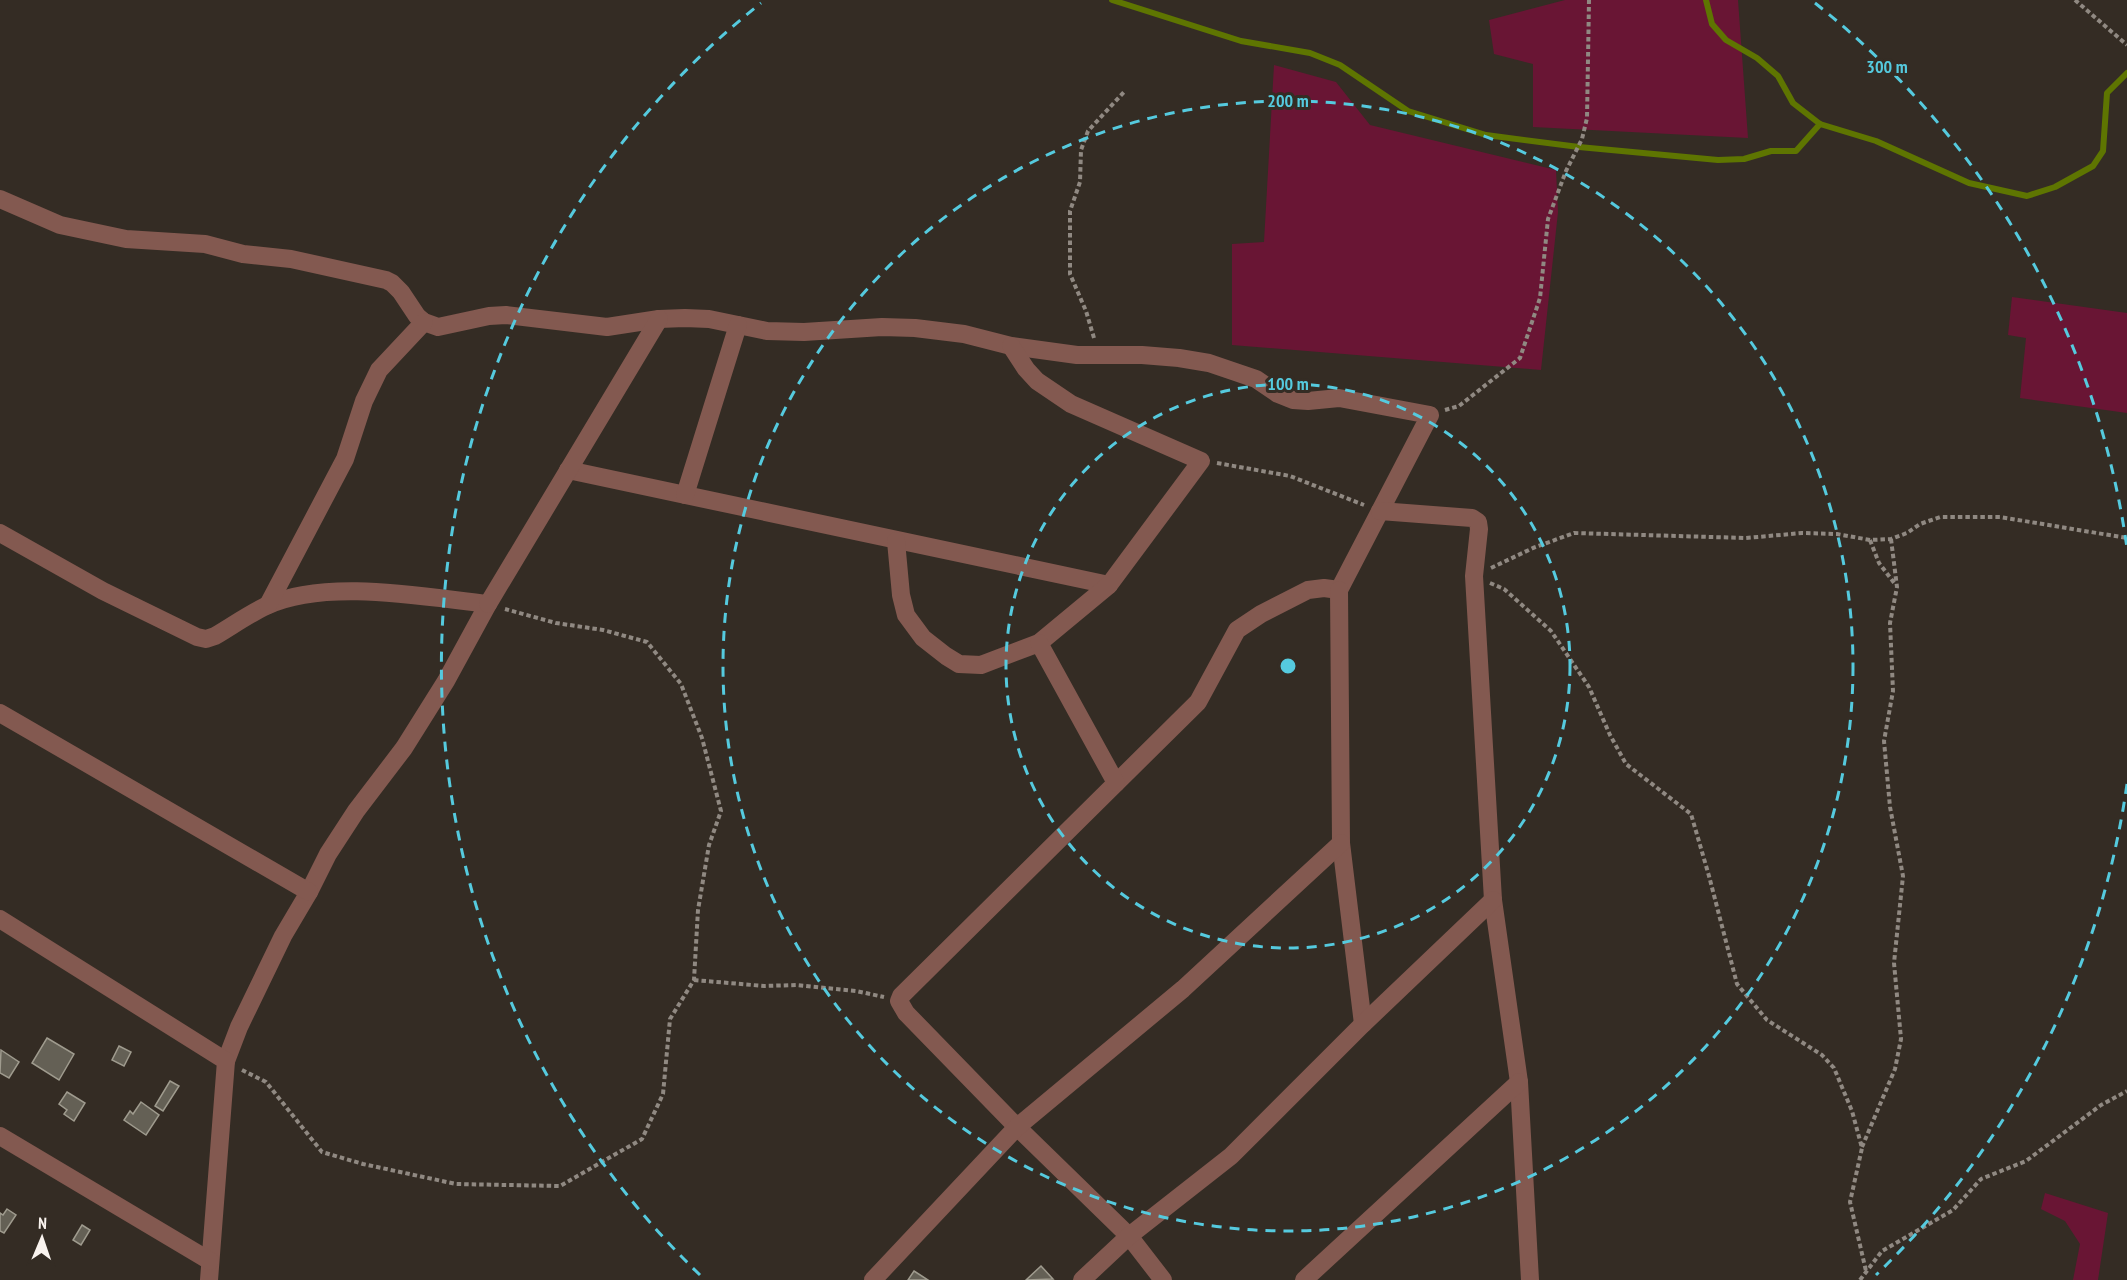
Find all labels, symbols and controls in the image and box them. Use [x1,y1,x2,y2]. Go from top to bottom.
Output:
text: 300 m [1866,55,1908,78]
text: 200 m [1267,89,1309,112]
text: 100 m [1267,372,1309,395]
centre of rings [1278,656,1298,676]
north arrow [12,1208,72,1268]
text: N [38,1213,47,1233]

